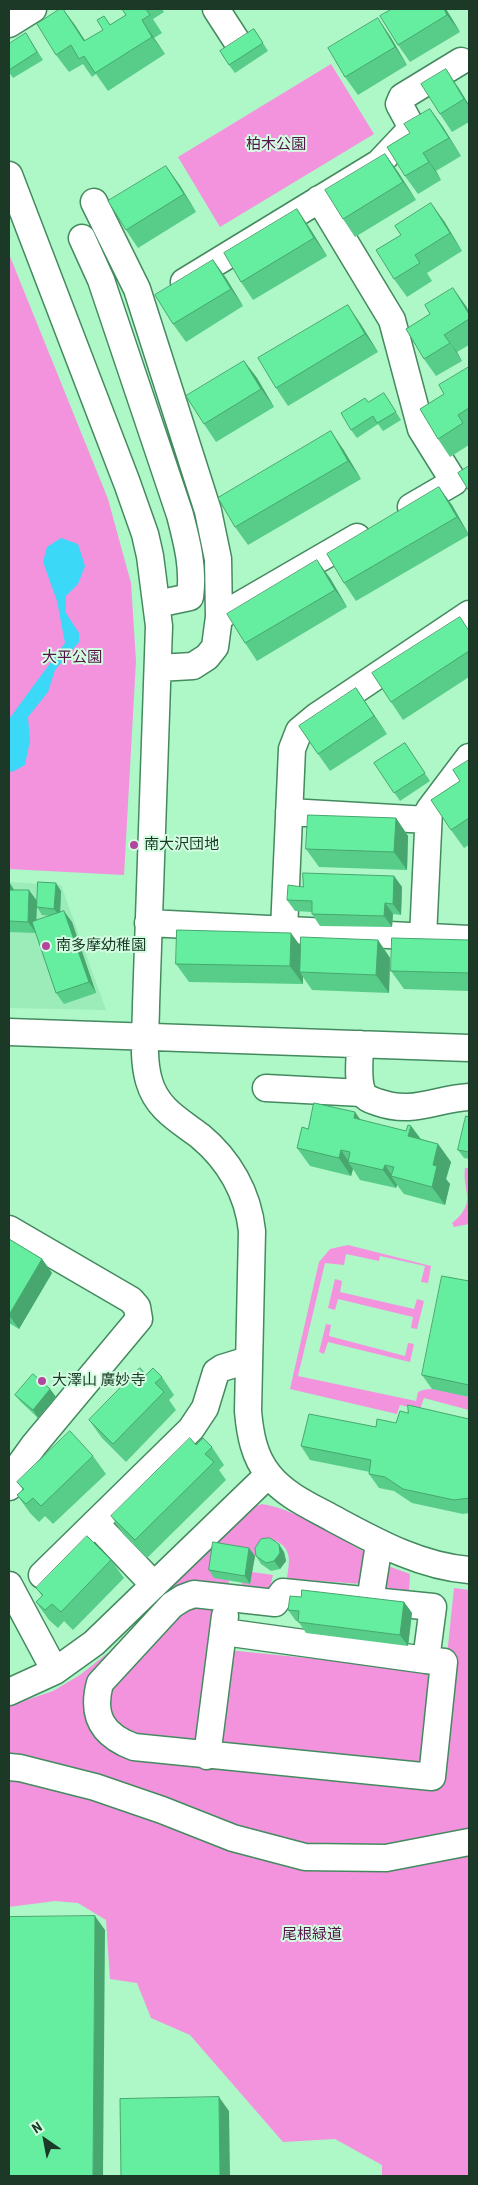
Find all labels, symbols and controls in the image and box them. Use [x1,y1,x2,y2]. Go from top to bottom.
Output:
park label: 柏木公園 [246,136,306,154]
park label: 大平公園 [42,649,102,667]
place label: 南大沢団地 [144,836,219,854]
marker: 南大沢団地 [128,839,140,851]
place label: 南多摩幼稚園 [56,937,146,955]
marker: 南多摩幼稚園 [40,940,52,952]
place label: 大澤山 廣妙寺 [52,1372,145,1390]
marker: 大澤山 廣妙寺 [36,1375,48,1387]
park label: 尾根緑道 [282,1926,342,1944]
north arrow [20,2115,70,2165]
text: N [29,2118,45,2136]

